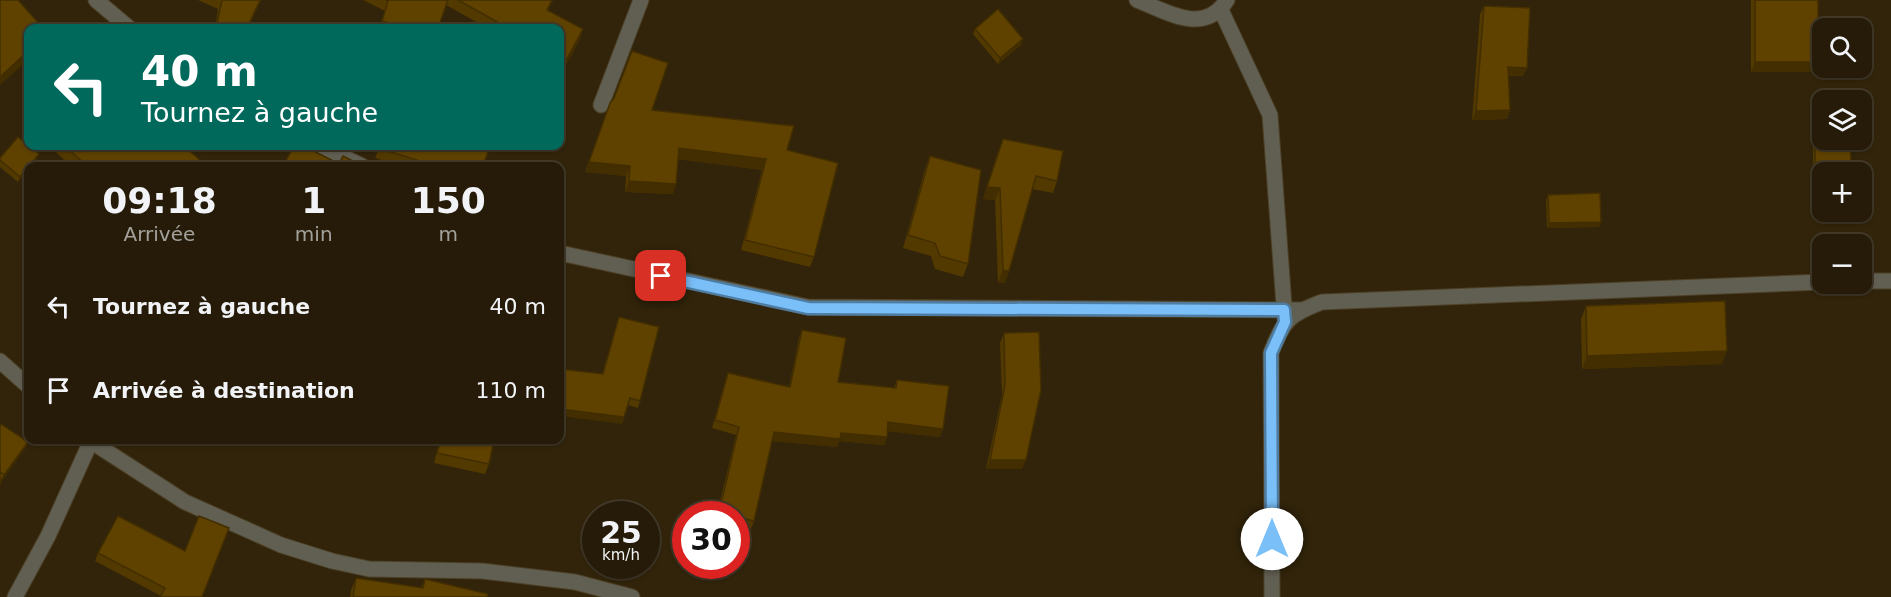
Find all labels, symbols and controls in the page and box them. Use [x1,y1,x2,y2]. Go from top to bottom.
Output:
map controls [1812,18,1872,294]
button: search [1812,18,1872,78]
text: 40 m [141,47,258,96]
icon: left [42,48,120,126]
button: layers [1812,90,1872,150]
text: Tournez à gauche [141,97,378,128]
button: + [1812,162,1872,222]
text: 09:18 [102,180,217,221]
text: 1 [301,180,326,221]
text: 150 [411,180,486,221]
text: Arrivée [124,222,195,246]
text: min [295,222,333,246]
text: m [439,222,458,246]
button: − [1812,234,1872,294]
pin [635,250,686,301]
icon: arrive [644,259,677,292]
icon: left [42,290,75,323]
text: Tournez à gauche [93,294,310,319]
text: 40 m [490,294,546,319]
icon: arrive [42,374,75,407]
text: Arrivée à destination [93,378,355,403]
text: 110 m [476,378,546,403]
speed limit sign: 30 [672,501,750,579]
position arrow [1240,507,1304,571]
text: 25 [600,515,642,550]
text: km/h [602,546,640,564]

